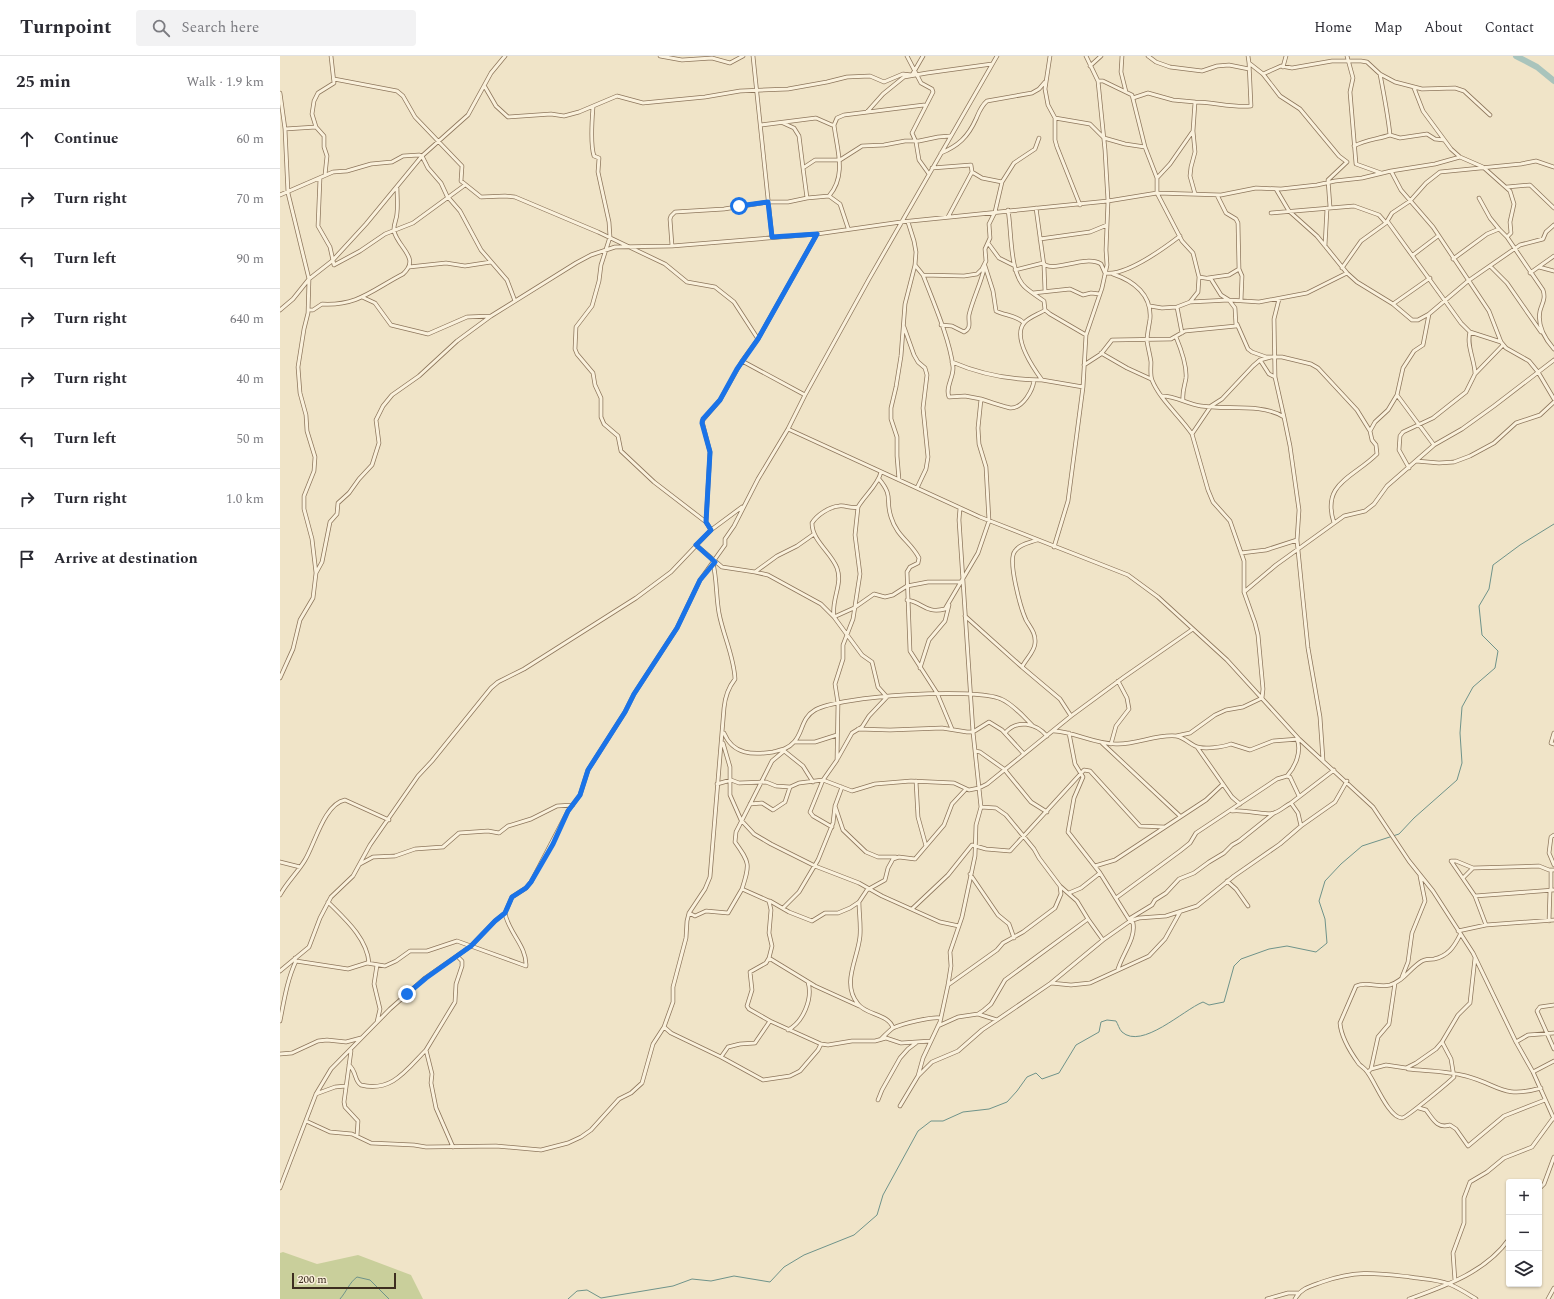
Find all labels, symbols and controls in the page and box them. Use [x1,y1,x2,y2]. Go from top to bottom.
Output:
search box [136,10,416,46]
text: Turnpoint [20,13,112,42]
text: Search here [182,16,259,39]
icon: search [150,17,172,39]
text: Home [1314,17,1352,38]
text: Map [1374,17,1402,38]
text: About [1424,17,1463,38]
text: Contact [1485,17,1534,38]
text: 25 min [16,69,71,95]
text: Walk · 1.9 km [186,72,264,92]
text: Continue [54,127,119,150]
icon: ahead [16,128,38,150]
text: 60 m [237,129,264,149]
text: Turn right [54,187,127,210]
icon: right [16,188,38,210]
text: 70 m [237,189,264,209]
route start [730,197,748,215]
text: Turn left [54,247,116,270]
icon: left [16,248,38,270]
text: 90 m [237,249,264,269]
text: Turn right [54,307,127,330]
icon: right [16,308,38,330]
text: 640 m [230,309,264,329]
text: Turn right [54,367,127,390]
icon: right [16,368,38,390]
text: 40 m [237,369,264,389]
text: Turn left [54,427,116,450]
icon: left [16,428,38,450]
text: 50 m [237,429,264,449]
text: Turn right [54,487,127,510]
icon: right [16,488,38,510]
text: 1.0 km [226,489,264,509]
text: Arrive at destination [54,547,198,570]
icon: arrive [16,548,38,570]
route end [398,985,416,1003]
map controls [1506,1179,1542,1287]
button: + [1506,1179,1542,1215]
button: − [1506,1215,1542,1251]
button: layers [1506,1251,1542,1287]
scale bar [292,1271,396,1290]
text: 200 m [298,1271,327,1288]

